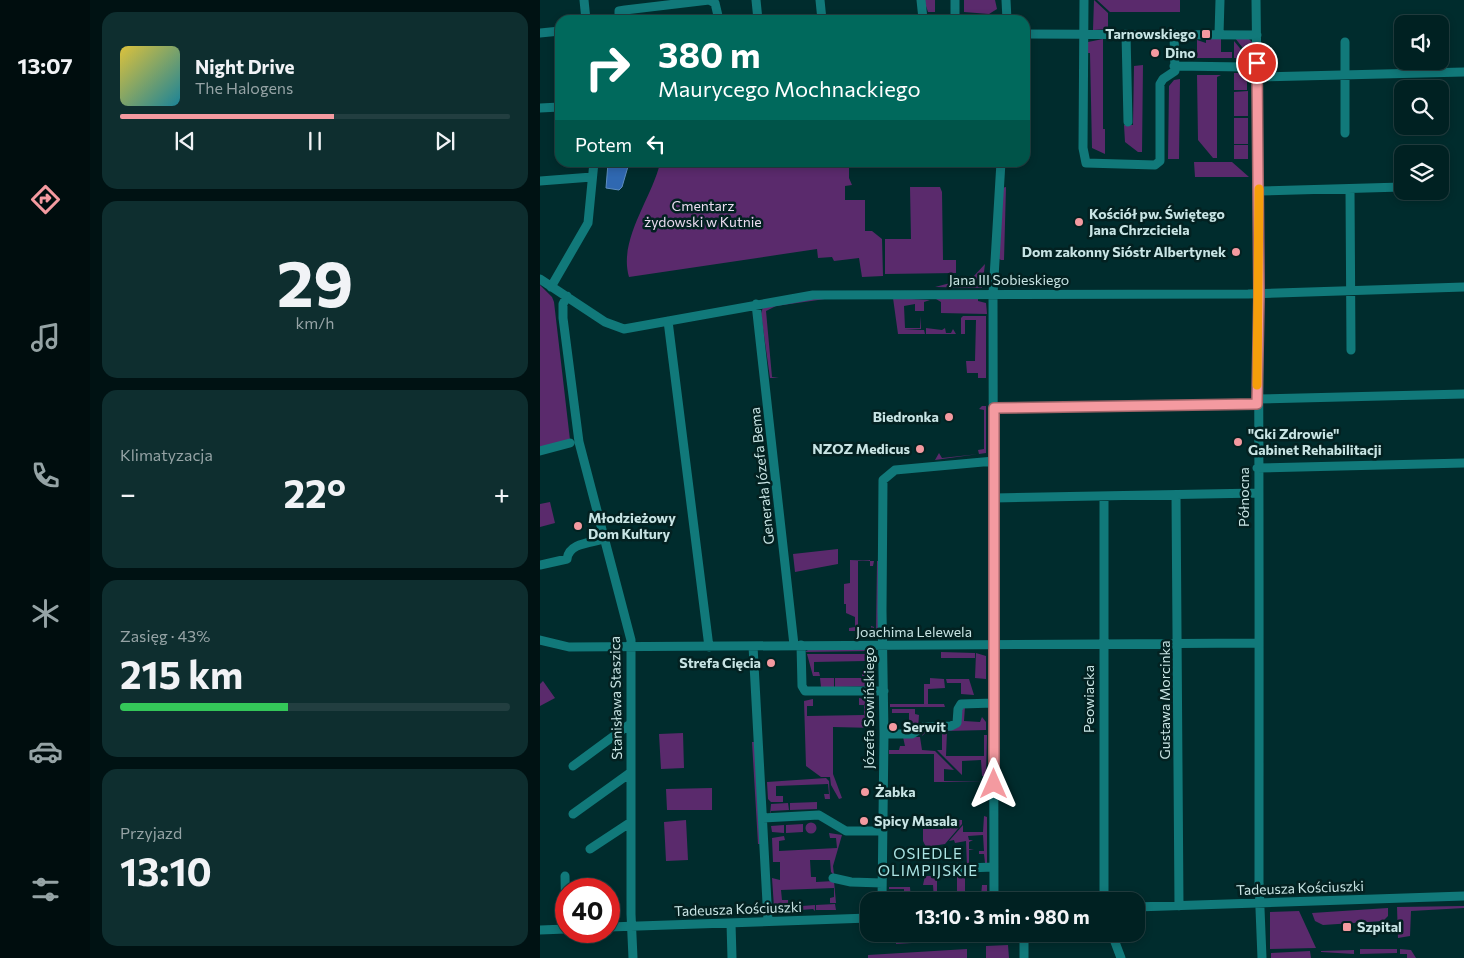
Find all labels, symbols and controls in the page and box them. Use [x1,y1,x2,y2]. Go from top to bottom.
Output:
map controls [1394,15,1449,200]
button: sound [1394,15,1449,70]
place label: Tarnowskiego [1105,25,1196,42]
marker: Tarnowskiego [1200,28,1212,40]
text: 380 m [658,32,761,75]
icon: right [575,35,640,100]
pin [1236,42,1278,84]
place label: Dino [1165,44,1196,61]
marker: Dino [1149,47,1161,59]
icon: arrive [1243,49,1271,77]
text: 13:07 [17,52,73,79]
text: Night Drive [195,55,295,78]
text: Maurycego Mochnackiego [658,75,921,102]
text: The Halogens [195,78,293,97]
button: search [1394,80,1449,135]
icon: previous [171,127,199,155]
icon: pause [301,127,329,155]
icon: next [431,127,459,155]
icon: left [642,130,670,158]
text: Potem [575,133,632,156]
button: layers [1394,145,1449,200]
icon: directions [28,182,63,217]
park label: Cmentarz żydowski w Kutnie [644,197,762,230]
place label: Kościół pw. Świętego Jana Chrzciciela [1089,205,1225,238]
marker: Kościół pw. Świętego Jana Chrzciciela [1073,216,1085,228]
text: 29 [277,241,353,320]
place label: Dom zakonny Sióstr Albertynek [1022,243,1226,260]
marker: Dom zakonny Sióstr Albertynek [1230,246,1242,258]
street label: Jana III Sobieskiego [949,271,1069,288]
text: km/h [296,313,334,332]
icon: music [28,320,63,355]
street label: Generała Józefa Bema [746,407,777,546]
place label: Biedronka [873,408,939,425]
marker: Biedronka [943,411,955,423]
place label: "Gki Zdrowie" Gabinet Rehabilitacji [1248,425,1382,458]
marker: "Gki Zdrowie" Gabinet Rehabilitacji [1232,436,1244,448]
place label: NZOZ Medicus [812,440,910,457]
marker: NZOZ Medicus [914,443,926,455]
text: Klimatyzacja [120,445,213,464]
icon: phone [28,458,63,493]
street label: Północna [1235,467,1252,527]
text: 22° [283,469,346,516]
text: − [120,476,136,510]
text: + [494,476,510,510]
place label: Młodzieżowy Dom Kultury [588,509,676,542]
marker: Młodzieżowy Dom Kultury [572,520,584,532]
icon: climate [28,596,63,631]
street label: Joachima Lelewela [856,623,972,640]
text: Zasięg · 43% [120,626,210,645]
street label: Stanisława Staszica [606,636,625,760]
street label: Gustawa Morcinka [1156,641,1173,759]
street label: Józefa Sowińskiego [860,647,877,769]
text: 215 km [120,650,243,697]
place label: Strefa Cięcia [679,654,761,671]
marker: Strefa Cięcia [765,657,777,669]
street label: Peowiacka [1080,665,1097,733]
place label: Serwit [903,718,946,735]
marker: Serwit [887,721,899,733]
icon: car [28,734,63,769]
position arrow [967,757,1019,809]
place label: Żabka [875,783,916,800]
marker: Żabka [859,786,871,798]
place label: Spicy Masala [874,812,958,829]
marker: Spicy Masala [858,815,870,827]
text: Przyjazd [120,823,182,842]
district label: OSIEDLE OLIMPIJSKIE [878,844,978,879]
text: 13:10 [120,847,212,894]
icon: filters [28,872,63,907]
street label: Tadeusza Kościuszki [1236,877,1364,898]
speed limit sign: 40 [555,878,620,943]
street label: Tadeusza Kościuszki [674,898,802,919]
text: 13:10 · 3 min · 980 m [915,905,1090,928]
place label: Szpital [1357,918,1402,935]
marker: Szpital [1341,921,1353,933]

